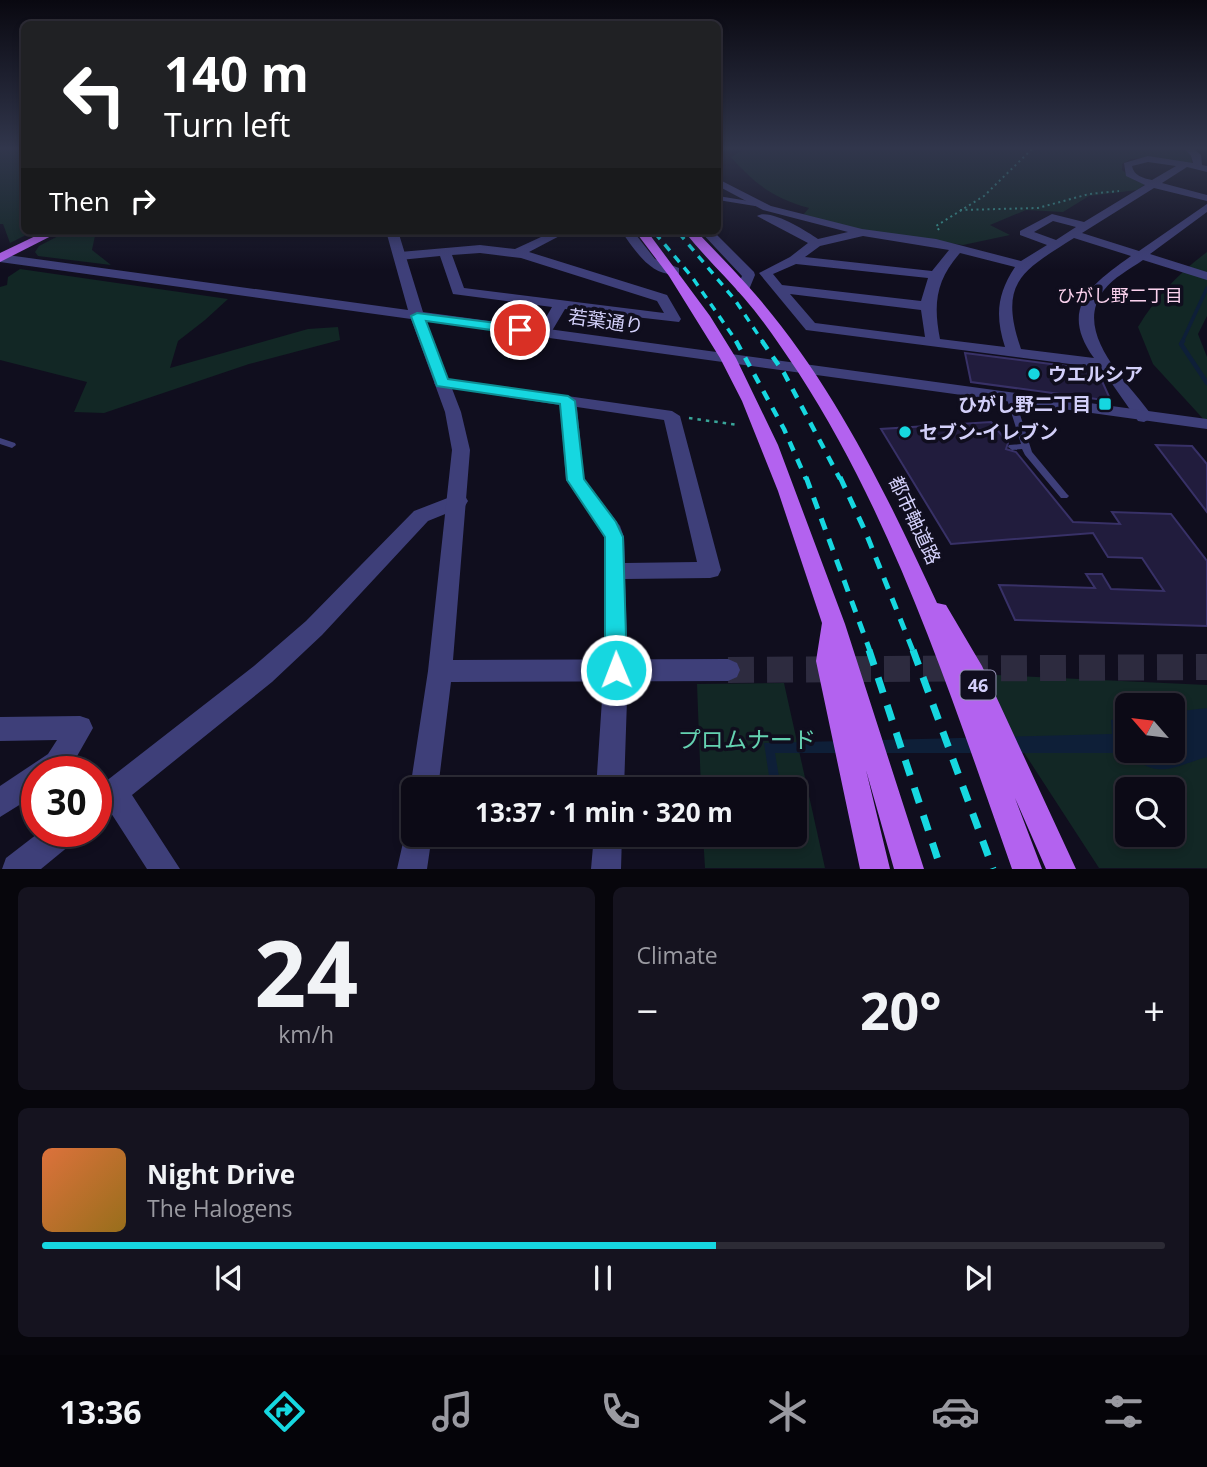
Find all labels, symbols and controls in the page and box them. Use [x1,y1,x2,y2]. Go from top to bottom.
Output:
text: 140 m [164,40,309,106]
icon: left [49,49,140,140]
text: Turn left [164,103,290,146]
icon: right [124,182,162,220]
text: Then [49,183,110,219]
district label: ひがし野二丁目 [1057,283,1183,307]
pin [490,300,550,360]
street label: 若葉通り [567,303,645,339]
icon: arrive [501,311,539,349]
place label: ウエルシア [1048,361,1143,387]
marker: ウエルシア [1026,366,1042,382]
place label: ひがし野二丁目 [958,391,1091,417]
marker: ひがし野二丁目 [1097,396,1113,412]
place label: セブン-イレブン [919,419,1058,445]
marker: セブン-イレブン [897,424,913,440]
street label: 都市軸道路 [883,471,947,569]
position arrow [579,633,653,707]
road number: 46 [960,670,996,700]
north arrow [1115,693,1185,763]
map controls [1115,693,1185,847]
park label: プロムナード [678,723,816,755]
speed limit sign: 30 [21,756,112,847]
button: search [1115,777,1185,847]
text: 13:37 · 1 min · 320 m [475,794,733,830]
text: 24 [254,910,358,1034]
text: Climate [637,939,718,971]
text: 20° [860,974,942,1045]
text: − [637,984,658,1036]
text: + [1143,984,1165,1036]
text: km/h [278,1018,334,1050]
text: Night Drive [147,1156,295,1192]
text: The Halogens [147,1192,293,1224]
icon: previous [210,1259,248,1297]
icon: pause [584,1259,622,1297]
icon: next [959,1259,997,1297]
icon: directions [260,1387,309,1436]
icon: music [428,1387,477,1436]
icon: phone [596,1387,645,1436]
icon: climate [763,1387,812,1436]
icon: car [931,1387,980,1436]
icon: filters [1099,1387,1148,1436]
text: 13:36 [59,1390,142,1433]

